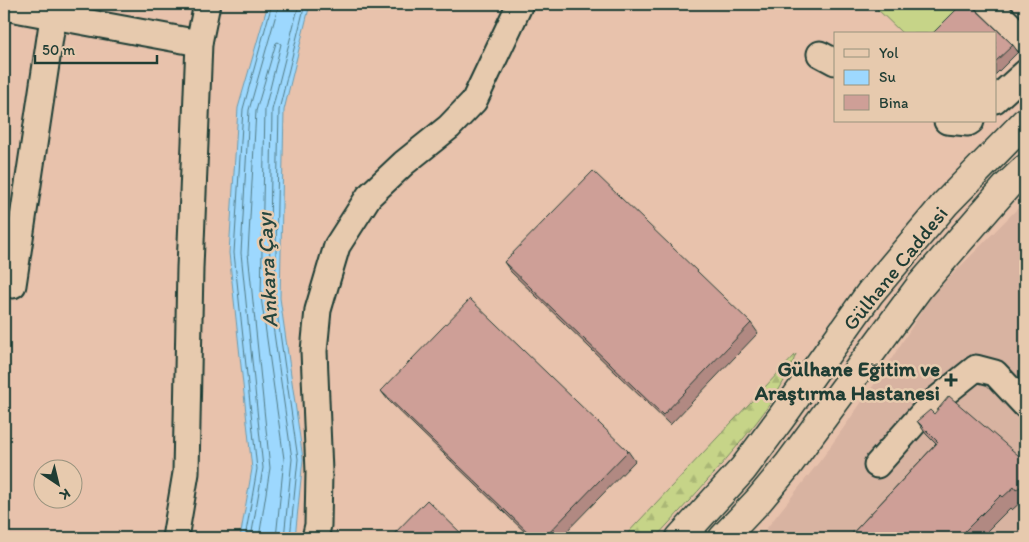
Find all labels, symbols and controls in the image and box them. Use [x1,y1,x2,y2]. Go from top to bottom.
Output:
scale bar [35,32,158,64]
legend [834,32,996,122]
text: 50 m [42,41,75,59]
text: Yol [879,44,899,62]
text: Su [879,68,896,86]
text: Bina [879,94,909,112]
street label: Gülhane Caddesi [837,201,953,335]
water label: Ankara Çayı [250,210,283,328]
place label: Gülhane Eğitim ve Araştırma Hastanesi [754,356,940,406]
marker: Gülhane Eğitim ve Araştırma Hastanesi [944,373,958,387]
north arrow [32,460,82,510]
text: K [56,485,74,504]

